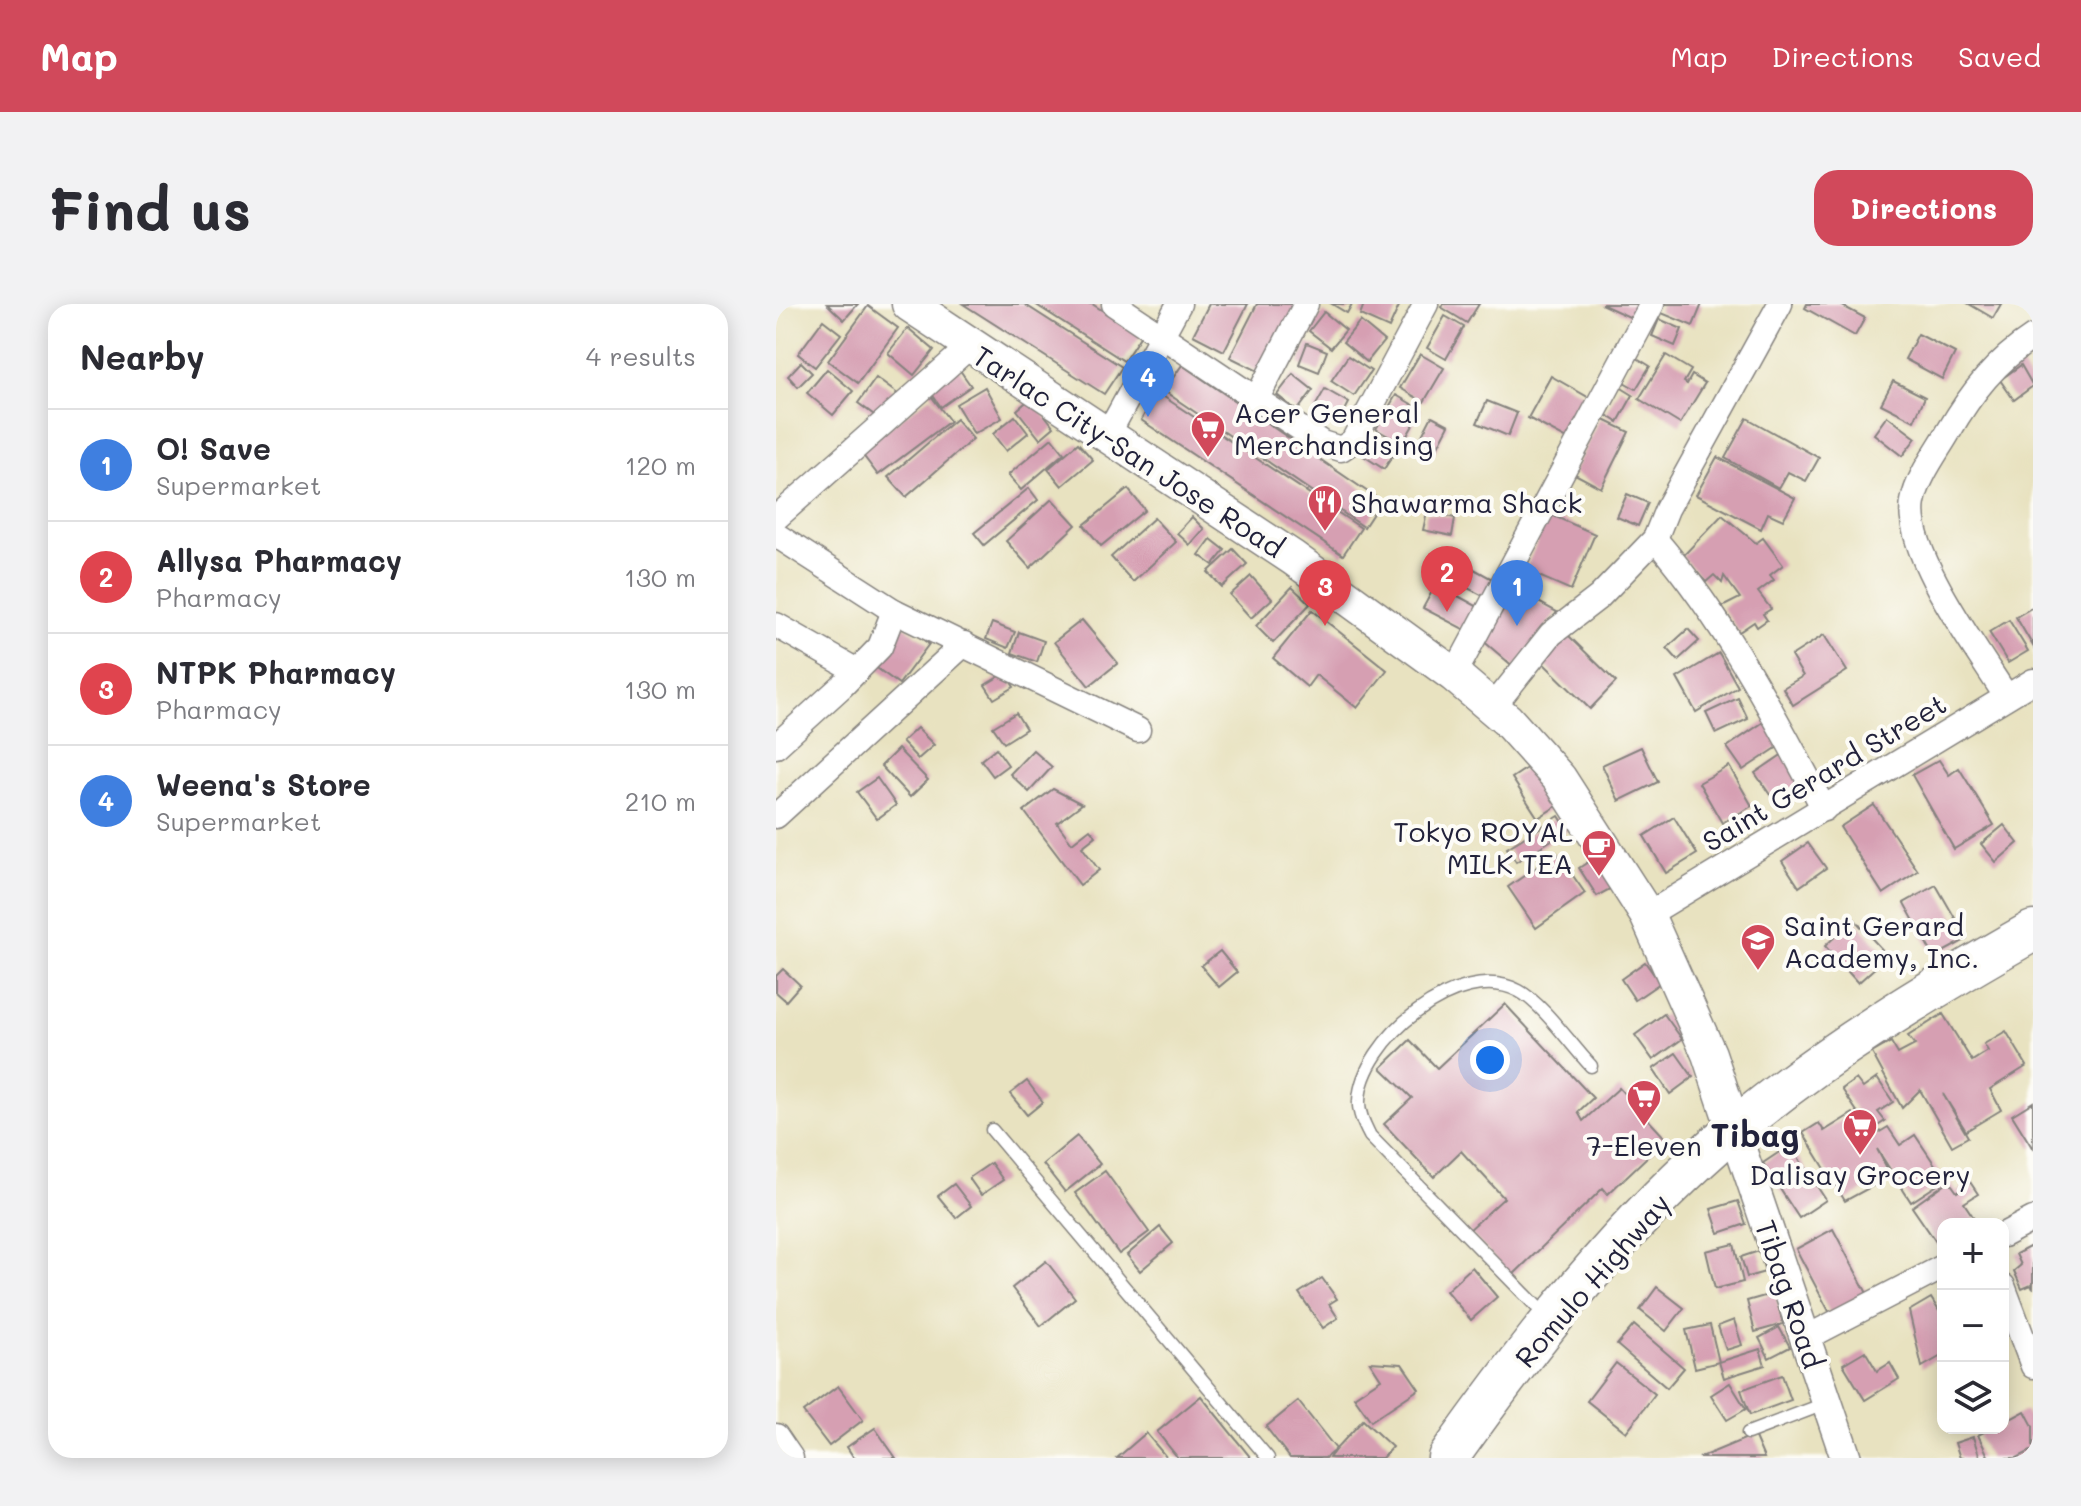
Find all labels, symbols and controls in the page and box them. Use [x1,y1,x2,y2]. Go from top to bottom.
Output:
text: Map [40,31,118,81]
text: Map [1671,38,1728,74]
text: Directions [1772,38,1914,74]
text: Saved [1958,38,2041,74]
button: Directions [1814,170,2033,246]
text: Find us [48,172,251,245]
text: Nearby [80,334,205,379]
street label: Tarlac City-San Jose Road [967,337,1291,565]
text: 4 results [586,339,696,373]
pin: 4 [1122,351,1174,417]
place label: Acer General Merchandising [1234,394,1433,462]
supermarket icon: Acer General Merchandising [1189,409,1227,459]
text: O! Save [156,428,271,468]
text: 1 [100,448,112,482]
text: 120 m [625,448,696,482]
text: Supermarket [156,468,321,502]
restaurant icon: Shawarma Shack [1306,483,1344,533]
place label: Shawarma Shack [1351,484,1582,520]
text: Allysa Pharmacy [156,540,402,580]
pin: 2 [1421,546,1473,612]
text: 2 [99,560,113,594]
text: 130 m [624,560,696,594]
pin: 3 [1299,560,1351,626]
pin: 1 [1491,560,1543,626]
text: Pharmacy [156,580,282,614]
text: NTPK Pharmacy [156,652,396,692]
text: 3 [98,672,114,706]
text: 130 m [624,672,696,706]
street label: Saint Gerard Street [1696,685,1952,859]
text: Pharmacy [156,692,282,726]
text: Weena's Store [156,764,371,804]
text: 4 [98,784,114,818]
text: 210 m [625,784,696,818]
text: Supermarket [156,804,321,838]
place label: Tokyo ROYAL MILK TEA [1393,813,1573,881]
cafe icon: Tokyo ROYAL MILK TEA [1580,828,1618,878]
place label: Saint Gerard Academy, Inc. [1784,907,1979,975]
school or university icon: Saint Gerard Academy, Inc. [1739,922,1777,972]
your location [1470,1040,1510,1080]
supermarket icon: 7-Eleven [1625,1078,1663,1128]
supermarket icon: Dalisay Grocery [1841,1107,1879,1157]
district label: Tibag [1711,1113,1799,1155]
place label: 7-Eleven [1586,1127,1702,1163]
place label: Dalisay Grocery [1750,1156,1970,1192]
street label: Romulo Highway [1507,1185,1677,1375]
street label: Tibag Road [1748,1215,1832,1373]
map controls [1937,1218,2009,1434]
button: + [1937,1218,2009,1290]
button: − [1937,1290,2009,1362]
button: layers [1937,1362,2009,1434]

